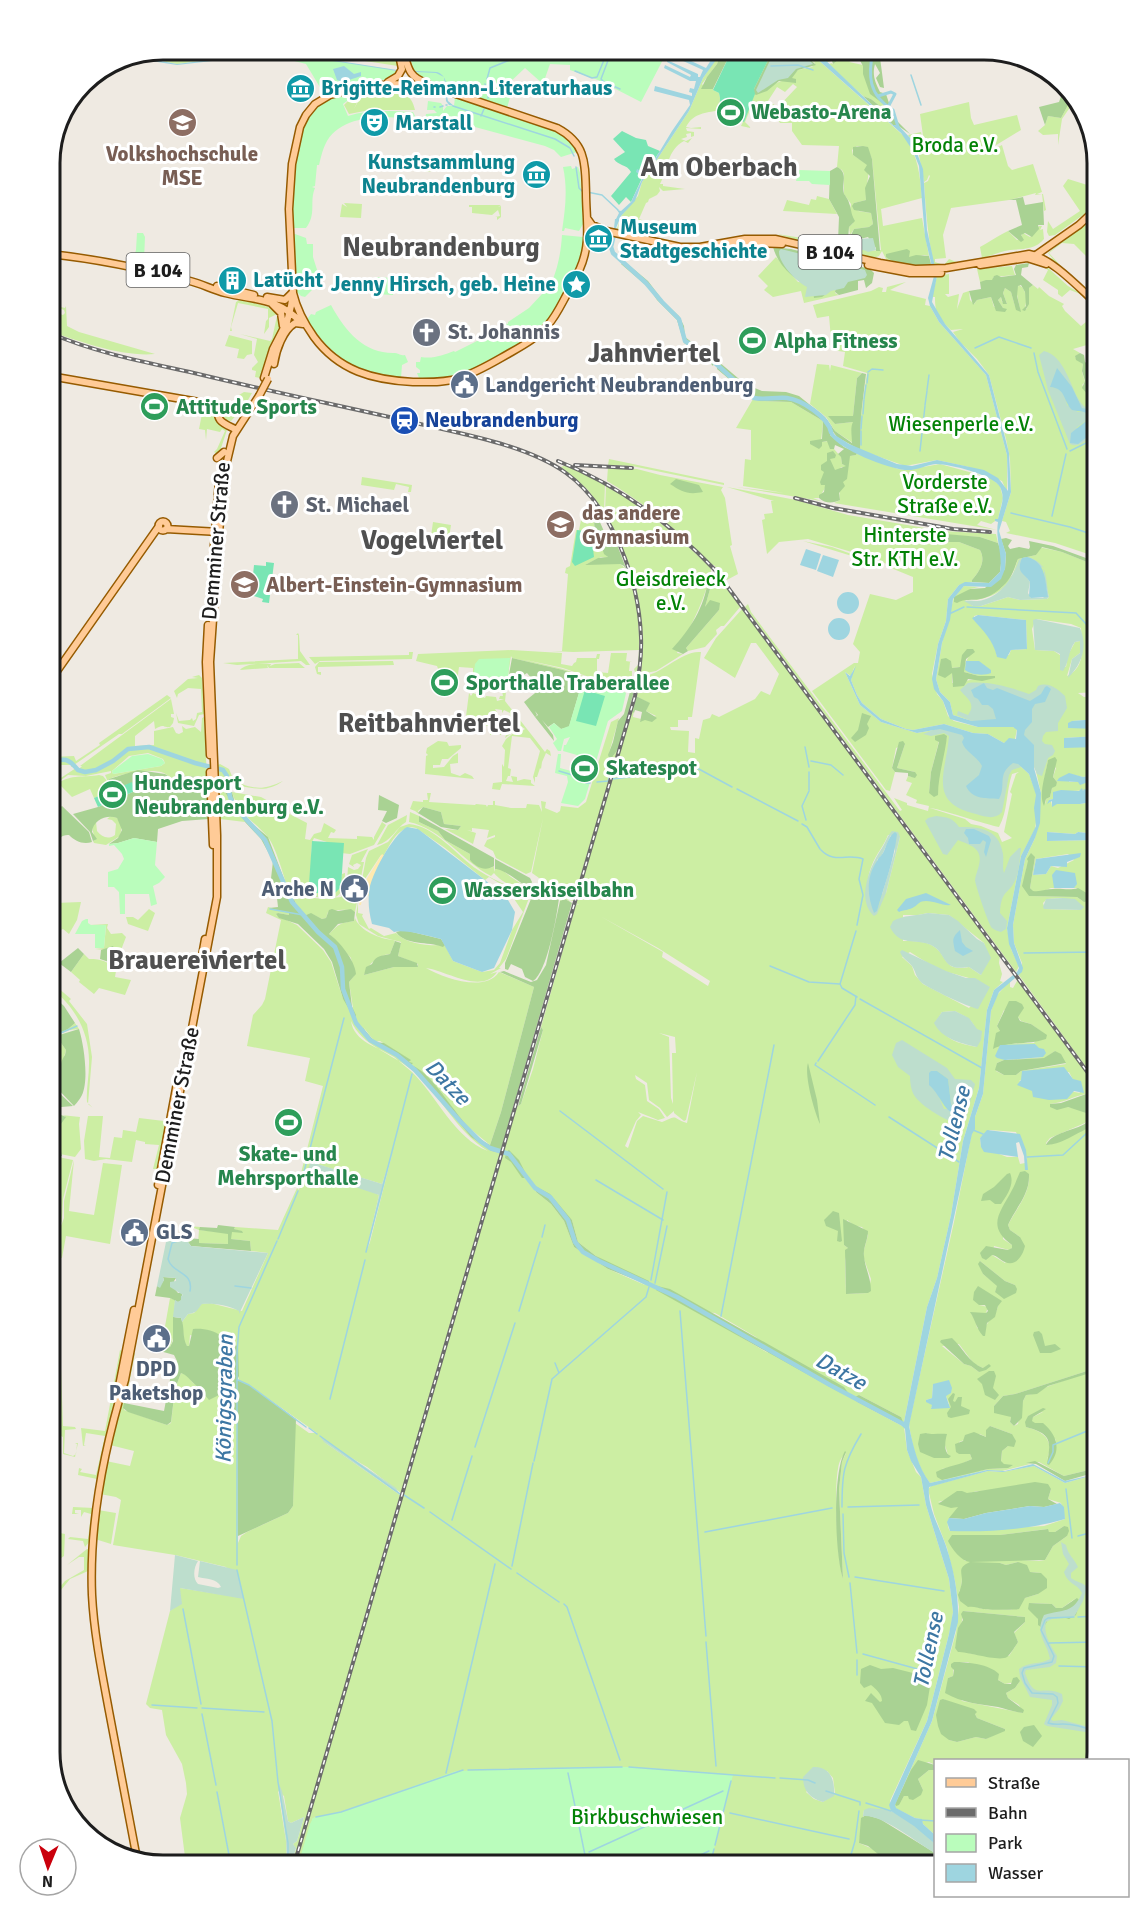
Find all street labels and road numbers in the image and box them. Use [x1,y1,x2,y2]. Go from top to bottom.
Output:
road number: B 104 [798,235,862,269]
road number: B 104 [126,253,190,287]
street label: Demminer Straße [196,461,236,621]
street label: Demminer Straße [149,1025,205,1185]

